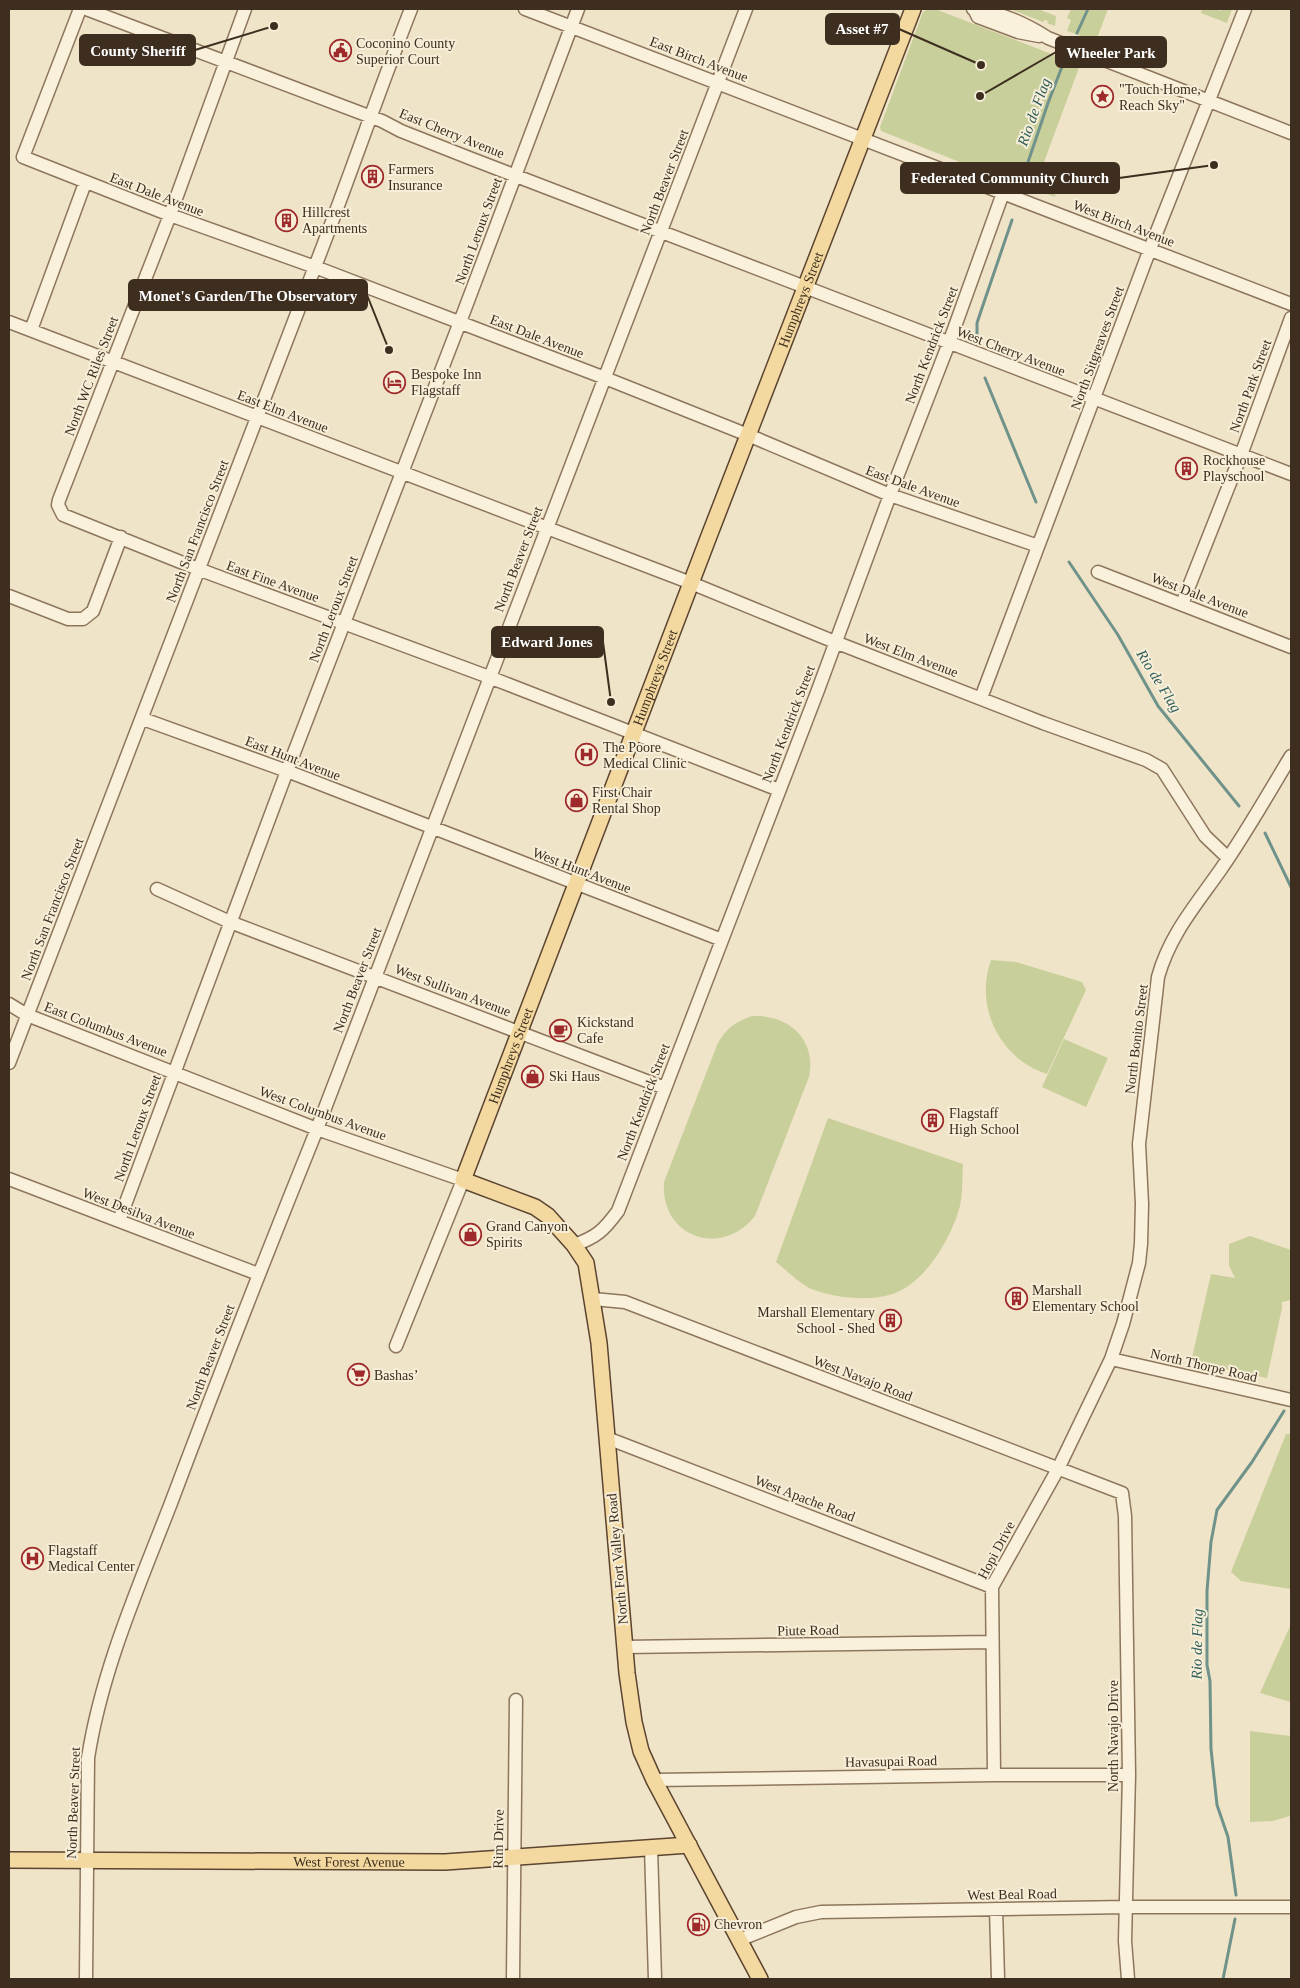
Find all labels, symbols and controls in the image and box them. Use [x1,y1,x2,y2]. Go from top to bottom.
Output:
callout: Asset #7 [826,14,899,44]
text: Asset #7 [836,21,889,37]
street label: East Birch Avenue [648,34,750,85]
callout: County Sheriff [80,35,195,65]
place label: Coconino County Superior Court [356,36,455,67]
callout: Wheeler Park [1056,37,1166,67]
public building icon: Coconino County Superior Court [328,39,352,63]
text: County Sheriff [90,43,187,59]
text: Wheeler Park [1066,45,1156,61]
water label: Rio de Flag [1014,76,1054,149]
place label: "Touch Home, Reach Sky" [1119,82,1201,113]
place icon: "Touch Home, Reach Sky" [1091,85,1115,109]
street label: East Cherry Avenue [397,106,506,161]
street label: North Beaver Street [637,127,692,237]
place label: Farmers Insurance [388,162,442,193]
callout: Federated Community Church [901,163,1119,193]
building icon: Farmers Insurance [360,165,384,189]
street label: East Dale Avenue [108,170,206,219]
text: Federated Community Church [911,170,1110,186]
street label: North Leroux Street [452,176,505,287]
street label: West Birch Avenue [1071,197,1177,250]
place label: Hillcrest Apartments [302,205,367,236]
building icon: Hillcrest Apartments [274,208,298,232]
street label: Humphreys Street [776,250,826,350]
callout: Monet's Garden/The Observatory [129,280,367,310]
street label: North Kendrick Street [902,284,961,406]
street label: North Sitgreaves Street [1068,284,1127,412]
text: Monet's Garden/The Observatory [139,288,358,304]
street label: East Dale Avenue [488,312,586,361]
street label: North WC Riles Street [62,314,121,438]
street label: West Cherry Avenue [954,324,1067,379]
street label: North Park Street [1227,337,1274,435]
place label: Bespoke Inn Flagstaff [411,367,481,398]
hotel icon: Bespoke Inn Flagstaff [383,370,407,394]
street label: East Elm Avenue [235,387,330,436]
place label: Rockhouse Playschool [1203,453,1265,484]
building icon: Rockhouse Playschool [1175,456,1199,480]
street label: North San Francisco Street [163,458,232,604]
street label: East Dale Avenue [864,462,962,510]
street label: North Beaver Street [491,504,546,614]
street label: North Leroux Street [306,554,361,664]
street label: East Fine Avenue [224,558,321,605]
street label: West Dale Avenue [1149,570,1251,621]
callout: Edward Jones [492,627,603,657]
street label: Humphreys Street [630,627,681,728]
street label: West Elm Avenue [862,631,960,680]
text: Edward Jones [501,634,593,650]
water label: Rio de Flag [1133,646,1185,716]
street label: North Kendrick Street [759,663,818,785]
street label: East Hunt Avenue [243,733,343,784]
place label: The Poore Medical Clinic [603,740,687,771]
hospital icon: The Poore Medical Clinic [575,743,599,767]
place label: First Chair Rental Shop [592,785,661,816]
shop icon: First Chair Rental Shop [564,788,588,812]
street label: North San Francisco Street [18,836,87,982]
street label: West Hunt Avenue [530,845,633,896]
street label: North Beaver Street [330,925,385,1035]
street label: West Sullivan Avenue [393,961,513,1020]
street label: North Bonito Street [1122,983,1151,1095]
street label: East Columbus Avenue [42,999,169,1060]
street label: Humphreys Street [486,1006,536,1106]
place label: Kickstand Cafe [577,1015,634,1046]
cafe icon: Kickstand Cafe [549,1018,573,1042]
street label: North Kendrick Street [614,1041,673,1163]
shop icon: Ski Haus [521,1064,545,1088]
place label: Ski Haus [549,1069,600,1084]
street label: North Leroux Street [111,1073,164,1184]
street label: West Columbus Avenue [257,1084,388,1143]
place label: Flagstaff High School [949,1106,1020,1137]
building icon: Flagstaff High School [921,1109,945,1133]
street label: West Desilva Avenue [81,1185,197,1242]
place label: Grand Canyon Spirits [486,1219,568,1250]
shop icon: Grand Canyon Spirits [458,1222,482,1246]
place label: Marshall Elementary School [1032,1283,1139,1314]
building icon: Marshall Elementary School [1004,1286,1028,1310]
street label: North Beaver Street [183,1302,238,1412]
place label: Marshall Elementary School - Shed [757,1305,875,1336]
building icon: Marshall Elementary School - Shed [879,1308,903,1332]
street label: North Thorpe Road [1149,1346,1259,1385]
street label: West Navajo Road [811,1353,914,1404]
supermarket icon: Bashas’ [346,1363,370,1387]
place label: Bashas’ [374,1368,418,1383]
street label: West Apache Road [753,1472,857,1524]
street label: North Fort Valley Road [604,1493,631,1625]
street label: Hopi Drive [975,1519,1018,1582]
place label: Flagstaff Medical Center [48,1543,135,1574]
hospital icon: Flagstaff Medical Center [20,1546,44,1570]
water label: Rio de Flag [1188,1608,1206,1681]
street label: Piute Road [777,1622,839,1639]
street label: North Navajo Drive [1106,1680,1121,1792]
street label: North Beaver Street [64,1747,83,1859]
street label: Havasupai Road [845,1753,937,1770]
street label: Rim Drive [490,1809,507,1869]
street label: West Forest Avenue [293,1854,405,1870]
street label: West Beal Road [967,1886,1057,1903]
fuel station icon: Chevron [686,1912,710,1936]
place label: Chevron [714,1917,762,1932]

